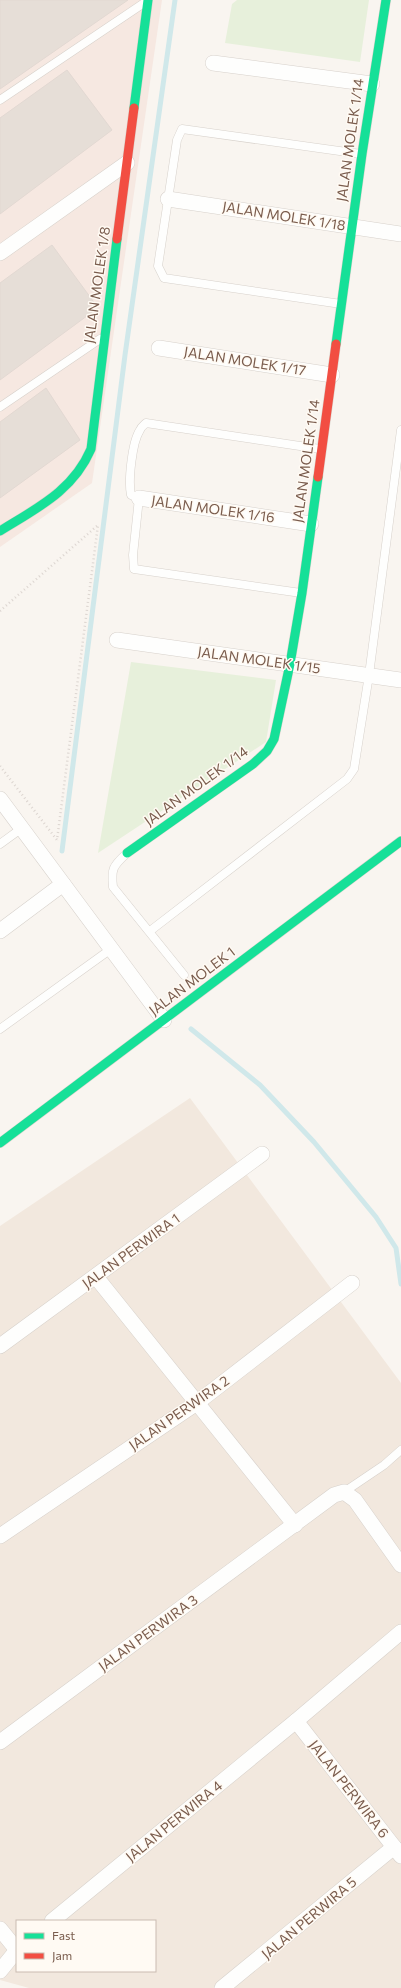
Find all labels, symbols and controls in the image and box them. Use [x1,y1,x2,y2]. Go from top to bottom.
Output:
street label: JALAN MOLEK 1/14 [332,77,367,203]
street label: JALAN MOLEK 1/18 [221,197,347,234]
street label: JALAN MOLEK 1/8 [80,225,113,345]
street label: JALAN MOLEK 1/17 [183,342,307,379]
street label: JALAN MOLEK 1/14 [288,398,323,524]
street label: JALAN MOLEK 1/16 [150,491,276,526]
street label: JALAN MOLEK 1/15 [197,642,322,677]
street label: JALAN MOLEK 1/14 [140,742,251,829]
street label: JALAN MOLEK 1 [145,943,238,1019]
street label: JALAN PERWIRA 1 [78,1209,183,1292]
street label: JALAN PERWIRA 2 [125,1371,232,1454]
street label: JALAN PERWIRA 3 [95,1591,201,1674]
street label: JALAN PERWIRA 6 [306,1736,393,1841]
street label: JALAN PERWIRA 4 [122,1776,226,1865]
street label: JALAN PERWIRA 5 [258,1873,360,1962]
legend [16,1920,156,1972]
text: Fast [52,1928,75,1942]
text: Jam [52,1948,72,1963]

